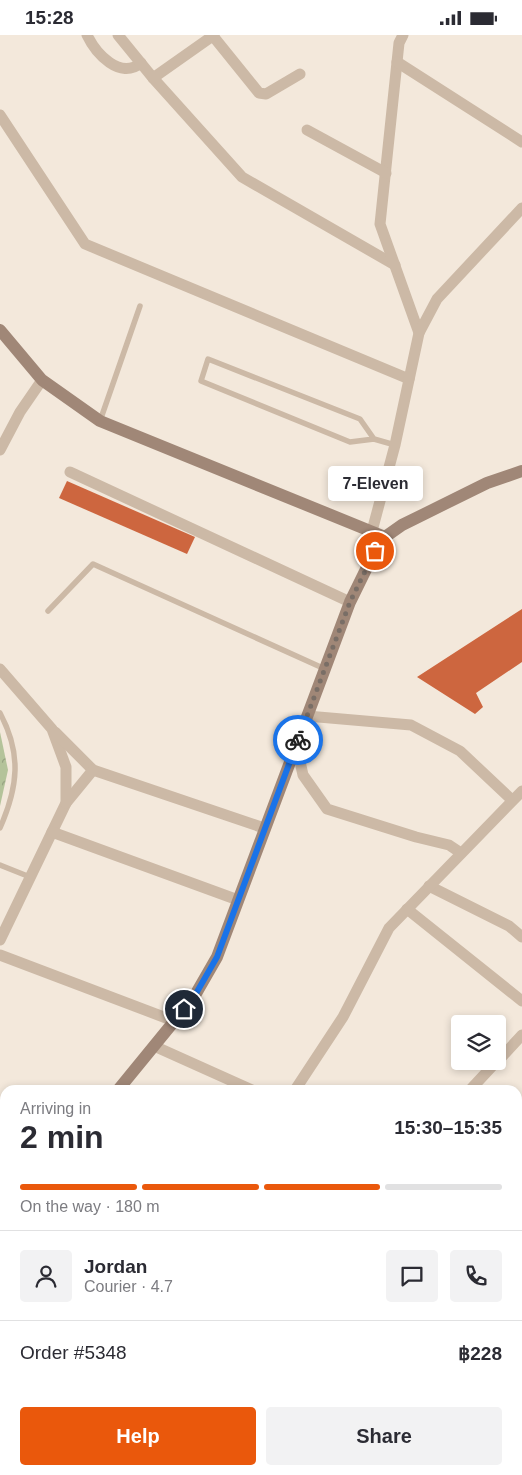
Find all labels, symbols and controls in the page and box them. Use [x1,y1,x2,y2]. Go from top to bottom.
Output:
text: 15:28 [25,7,74,28]
callout: 7-Eleven [328,466,422,501]
text: 7-Eleven [343,475,408,492]
pin [354,530,396,572]
icon: bag [361,537,389,565]
courier [273,715,323,765]
icon: bike [284,726,312,754]
pin [163,988,205,1030]
icon: home [170,995,198,1023]
map controls [451,1015,506,1070]
button: layers [451,1015,506,1070]
text: Arriving in [20,1100,91,1117]
text: 15:30–15:35 [394,1117,502,1138]
text: 2 min [20,1119,104,1155]
text: On the way · 180 m [20,1198,160,1215]
button: person [20,1250,72,1302]
button: chat [386,1250,438,1302]
button: phone [450,1250,502,1302]
text: Jordan [84,1256,147,1277]
text: Courier · 4.7 [84,1278,173,1295]
text: Order #5348 [20,1342,127,1363]
text: ฿228 [458,1343,502,1364]
button: Help [20,1407,256,1465]
button: Share [266,1407,502,1465]

